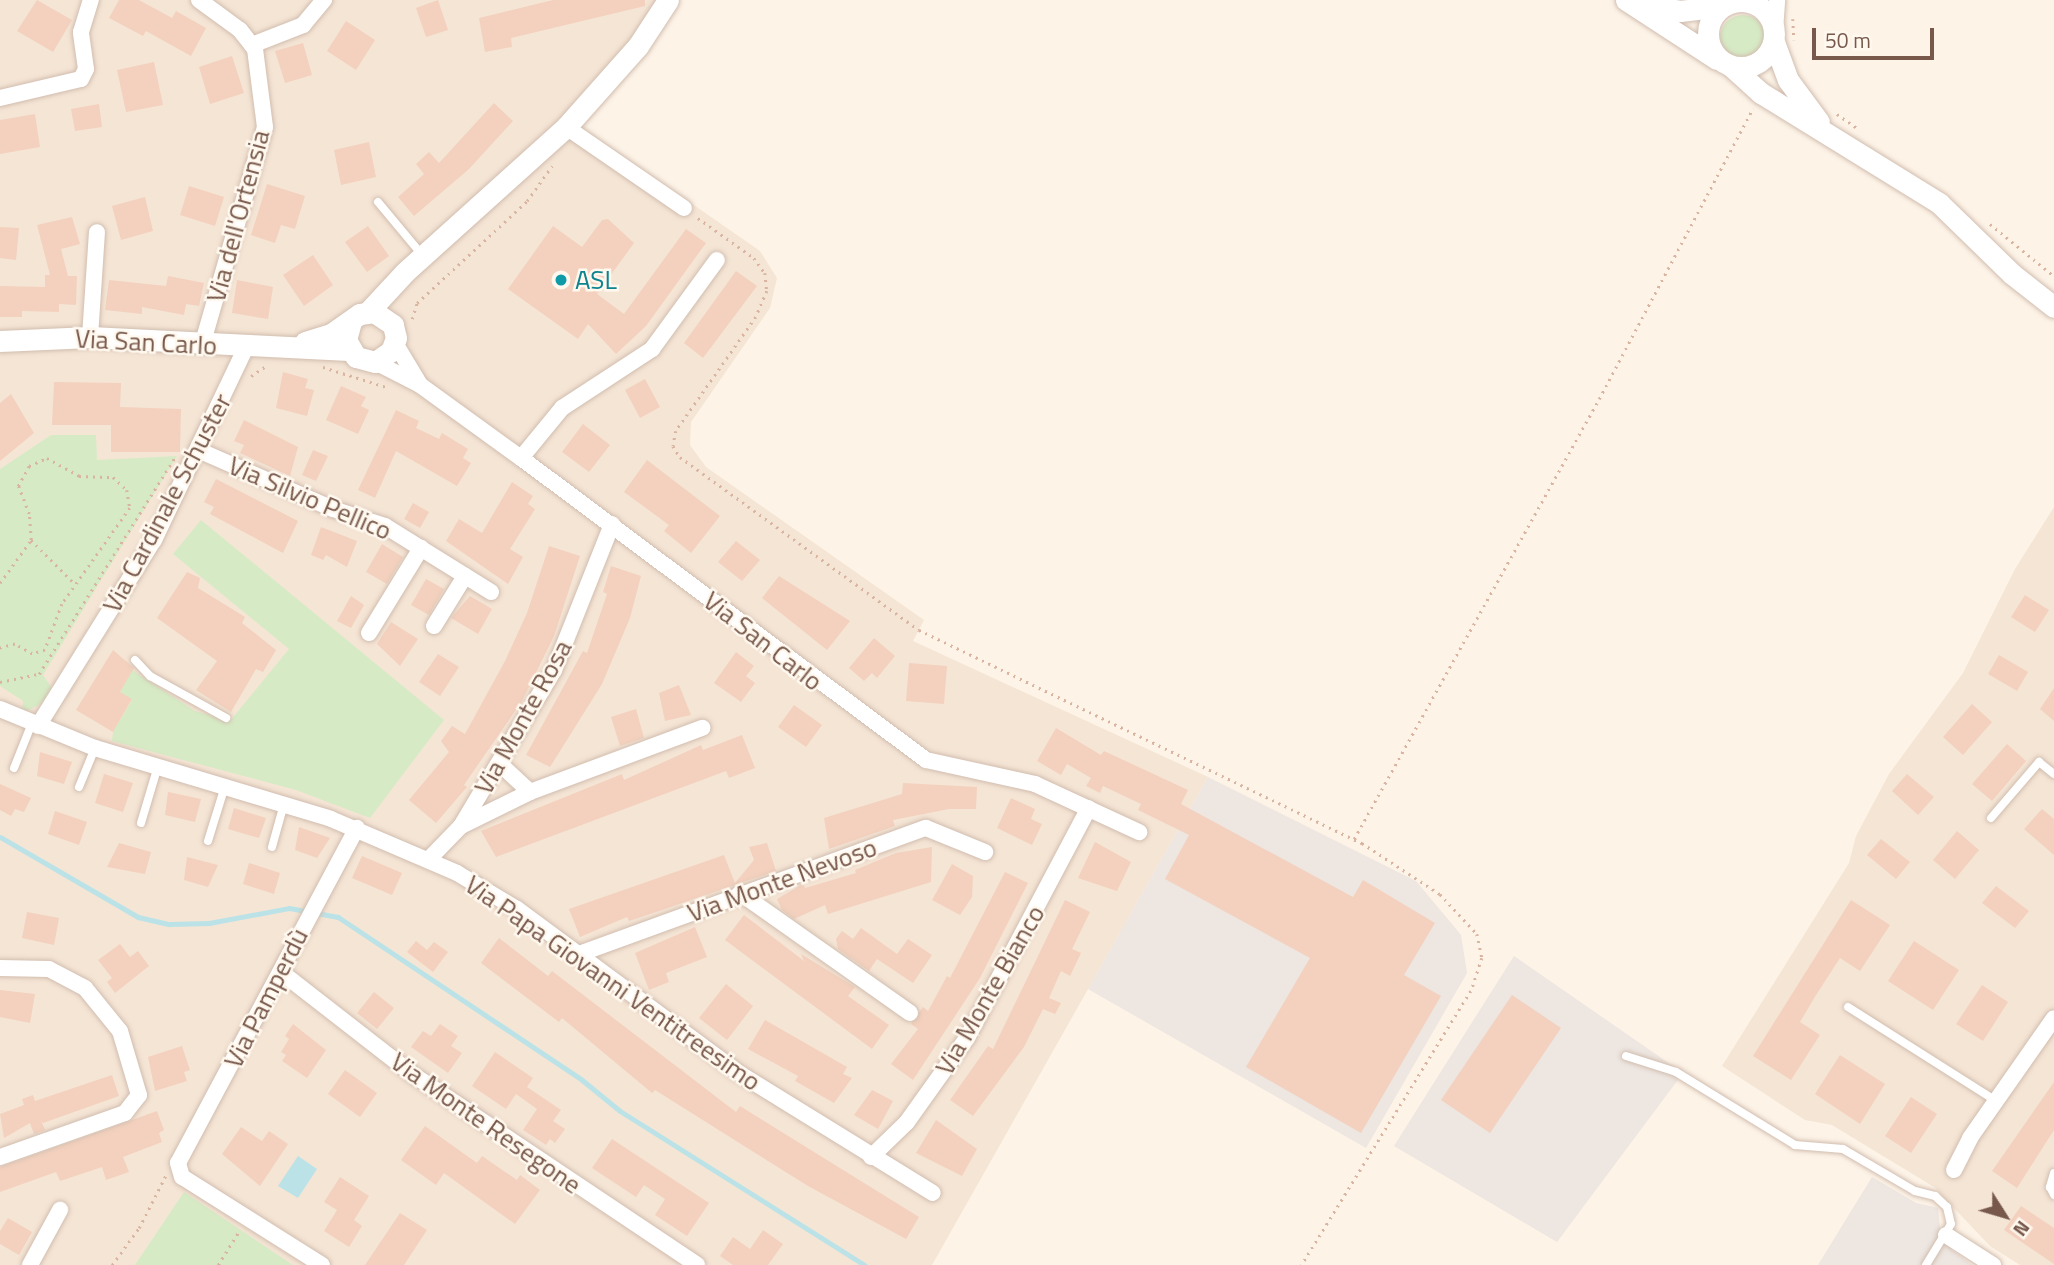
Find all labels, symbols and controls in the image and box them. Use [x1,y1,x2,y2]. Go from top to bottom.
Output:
scale bar [1816,14,1938,58]
text: 50 m [1825,24,1871,56]
street label: Via dell'Ortensia [200,126,276,306]
place label: ASL [575,264,617,296]
marker: ASL [553,272,569,288]
street label: Via San Carlo [74,323,218,361]
street label: Via Cardinale Schuster [96,388,238,618]
street label: Via Silvio Pellico [224,450,396,546]
street label: Via San Carlo [697,585,829,697]
street label: Via Monte Rosa [468,634,578,800]
street label: Via Monte Nevoso [683,831,881,929]
street label: Via Papa Giovanni Ventitreesimo [459,869,767,1097]
street label: Via Monte Bianco [929,900,1051,1080]
street label: Via Pamperdù [217,923,315,1073]
street label: Via Monte Resegone [385,1046,587,1200]
north arrow [1970,1181,2040,1251]
text: N [2007,1215,2038,1243]

